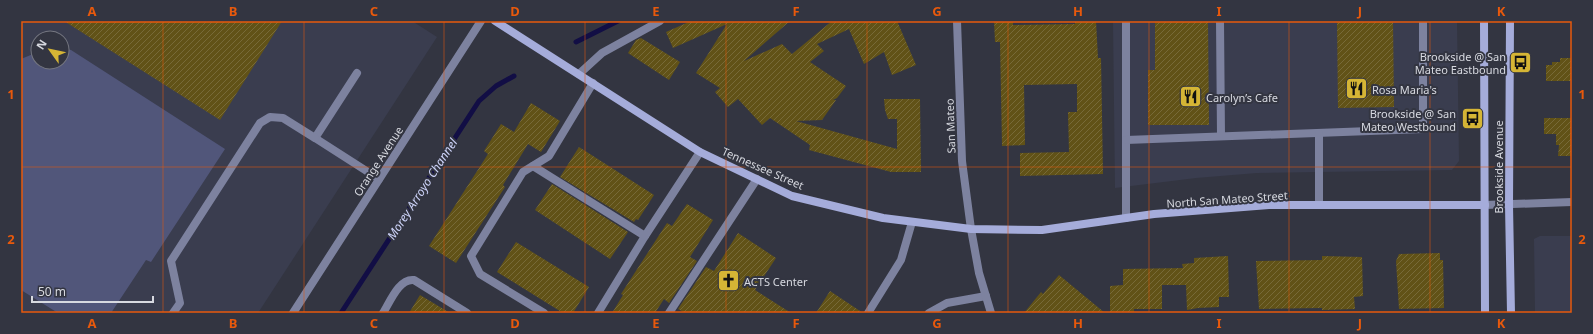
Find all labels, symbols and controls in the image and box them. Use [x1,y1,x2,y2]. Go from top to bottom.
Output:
text: A [88,2,97,20]
text: B [229,2,237,20]
text: C [370,2,378,20]
text: D [510,2,520,20]
text: E [652,2,660,20]
text: F [792,2,800,20]
text: G [932,2,942,20]
text: H [1073,2,1083,20]
text: I [1216,2,1222,20]
text: J [1357,2,1362,20]
text: K [1497,2,1506,20]
north arrow [30,30,70,70]
text: N [32,36,50,52]
place label: Brookside @ San Mateo Eastbound [1415,49,1506,77]
bus stop icon: Brookside @ San Mateo Eastbound [1508,49,1534,75]
restaurant icon: Rosa Maria's [1344,76,1370,102]
place label: Rosa Maria's [1372,82,1437,97]
restaurant icon: Carolyn’s Cafe [1178,84,1204,110]
text: 1 [7,85,15,103]
text: 1 [1578,85,1586,103]
place label: Carolyn’s Cafe [1206,90,1278,105]
street label: San Mateo [942,98,958,154]
place label: Brookside @ San Mateo Westbound [1361,106,1456,134]
bus stop icon: Brookside @ San Mateo Westbound [1459,106,1485,132]
street label: Brookside Avenue [1491,120,1506,214]
street label: Orange Avenue [350,123,406,199]
water label: Morey Arroyo Channel [383,134,462,243]
street label: Tennessee Street [720,143,806,193]
street label: North San Mateo Street [1166,187,1288,211]
text: 2 [7,230,15,248]
text: 2 [1578,230,1586,248]
church icon: ACTS Center [716,268,742,294]
place label: ACTS Center [744,274,808,289]
scale bar [32,278,153,304]
text: 50 m [38,283,66,300]
text: A [88,314,97,332]
text: B [229,314,237,332]
text: C [370,314,378,332]
text: D [510,314,520,332]
text: E [652,314,660,332]
text: F [792,314,800,332]
text: G [932,314,942,332]
text: H [1073,314,1083,332]
text: I [1216,314,1222,332]
text: J [1357,314,1362,332]
text: K [1497,314,1506,332]

